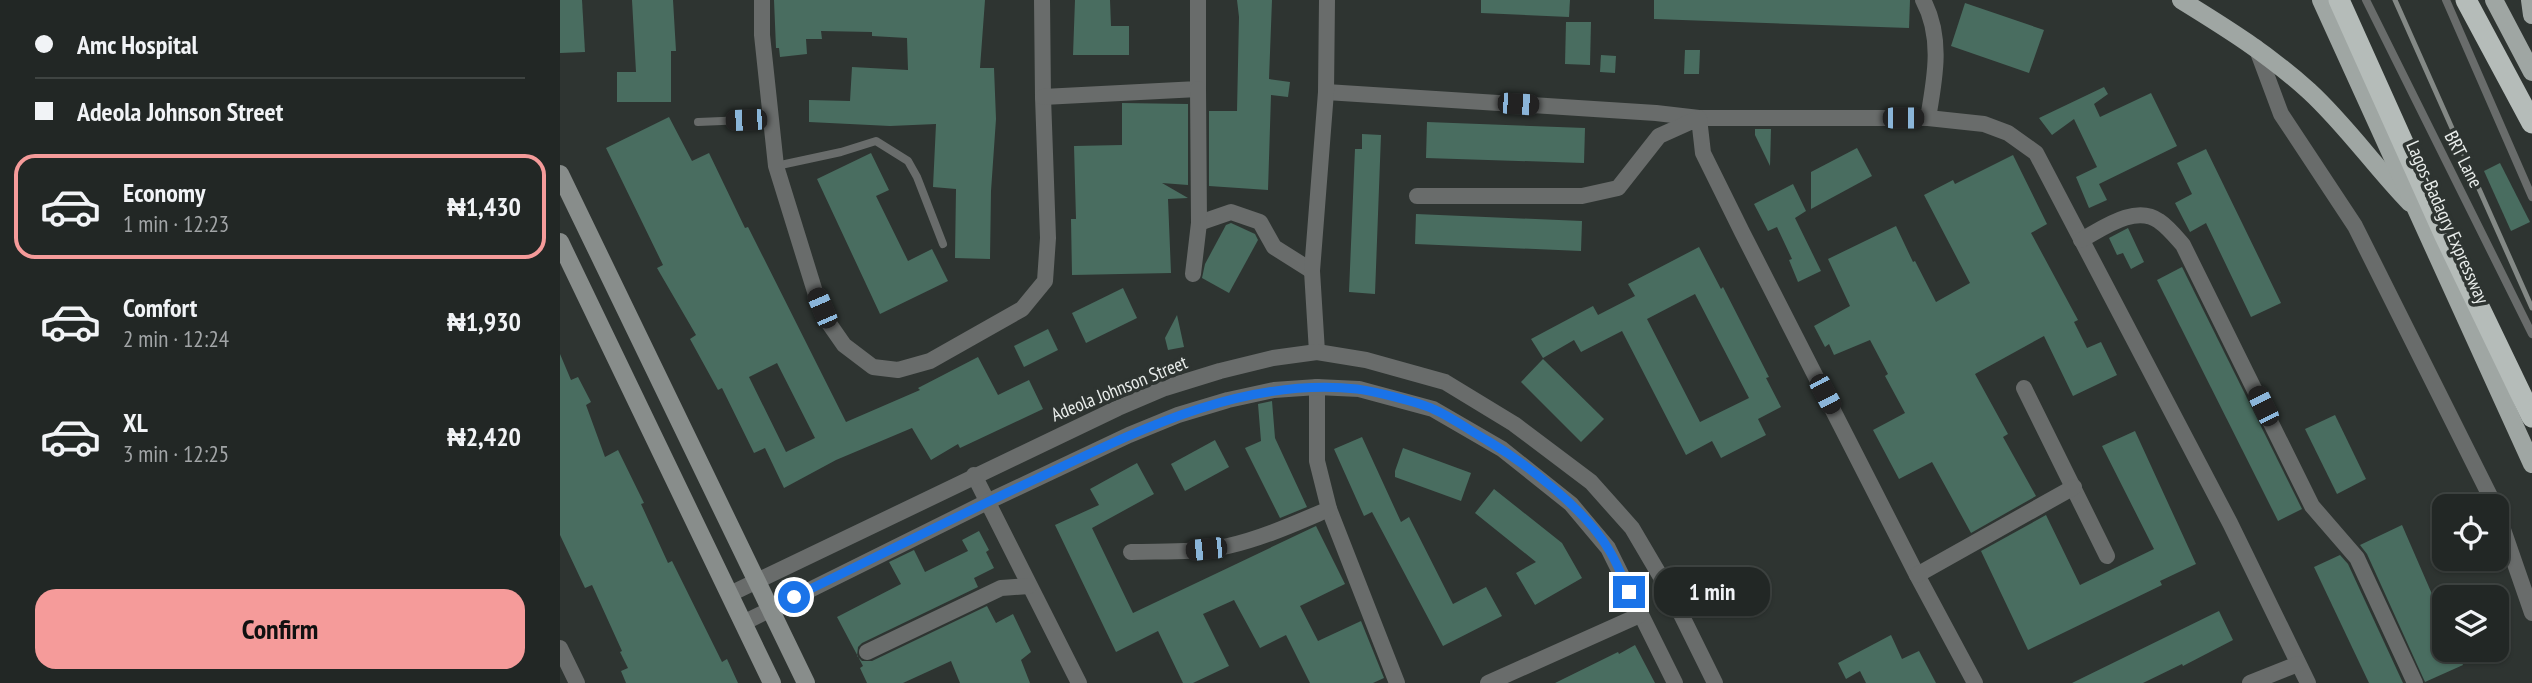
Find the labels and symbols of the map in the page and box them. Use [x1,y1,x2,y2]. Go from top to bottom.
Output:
car [1497,92,1540,116]
car [1883,108,1925,129]
car [725,109,768,131]
street label: BRT Lane [2440,127,2488,192]
street label: Lagos-Badagry Expressway [2401,137,2495,308]
car [805,285,840,331]
street label: Adeola Johnson Street [1047,349,1191,426]
car [1806,371,1845,417]
car [2245,383,2282,429]
car [1185,536,1228,562]
callout: 1 min [1654,568,1769,616]
route end [1613,576,1645,608]
route start [778,581,810,613]

